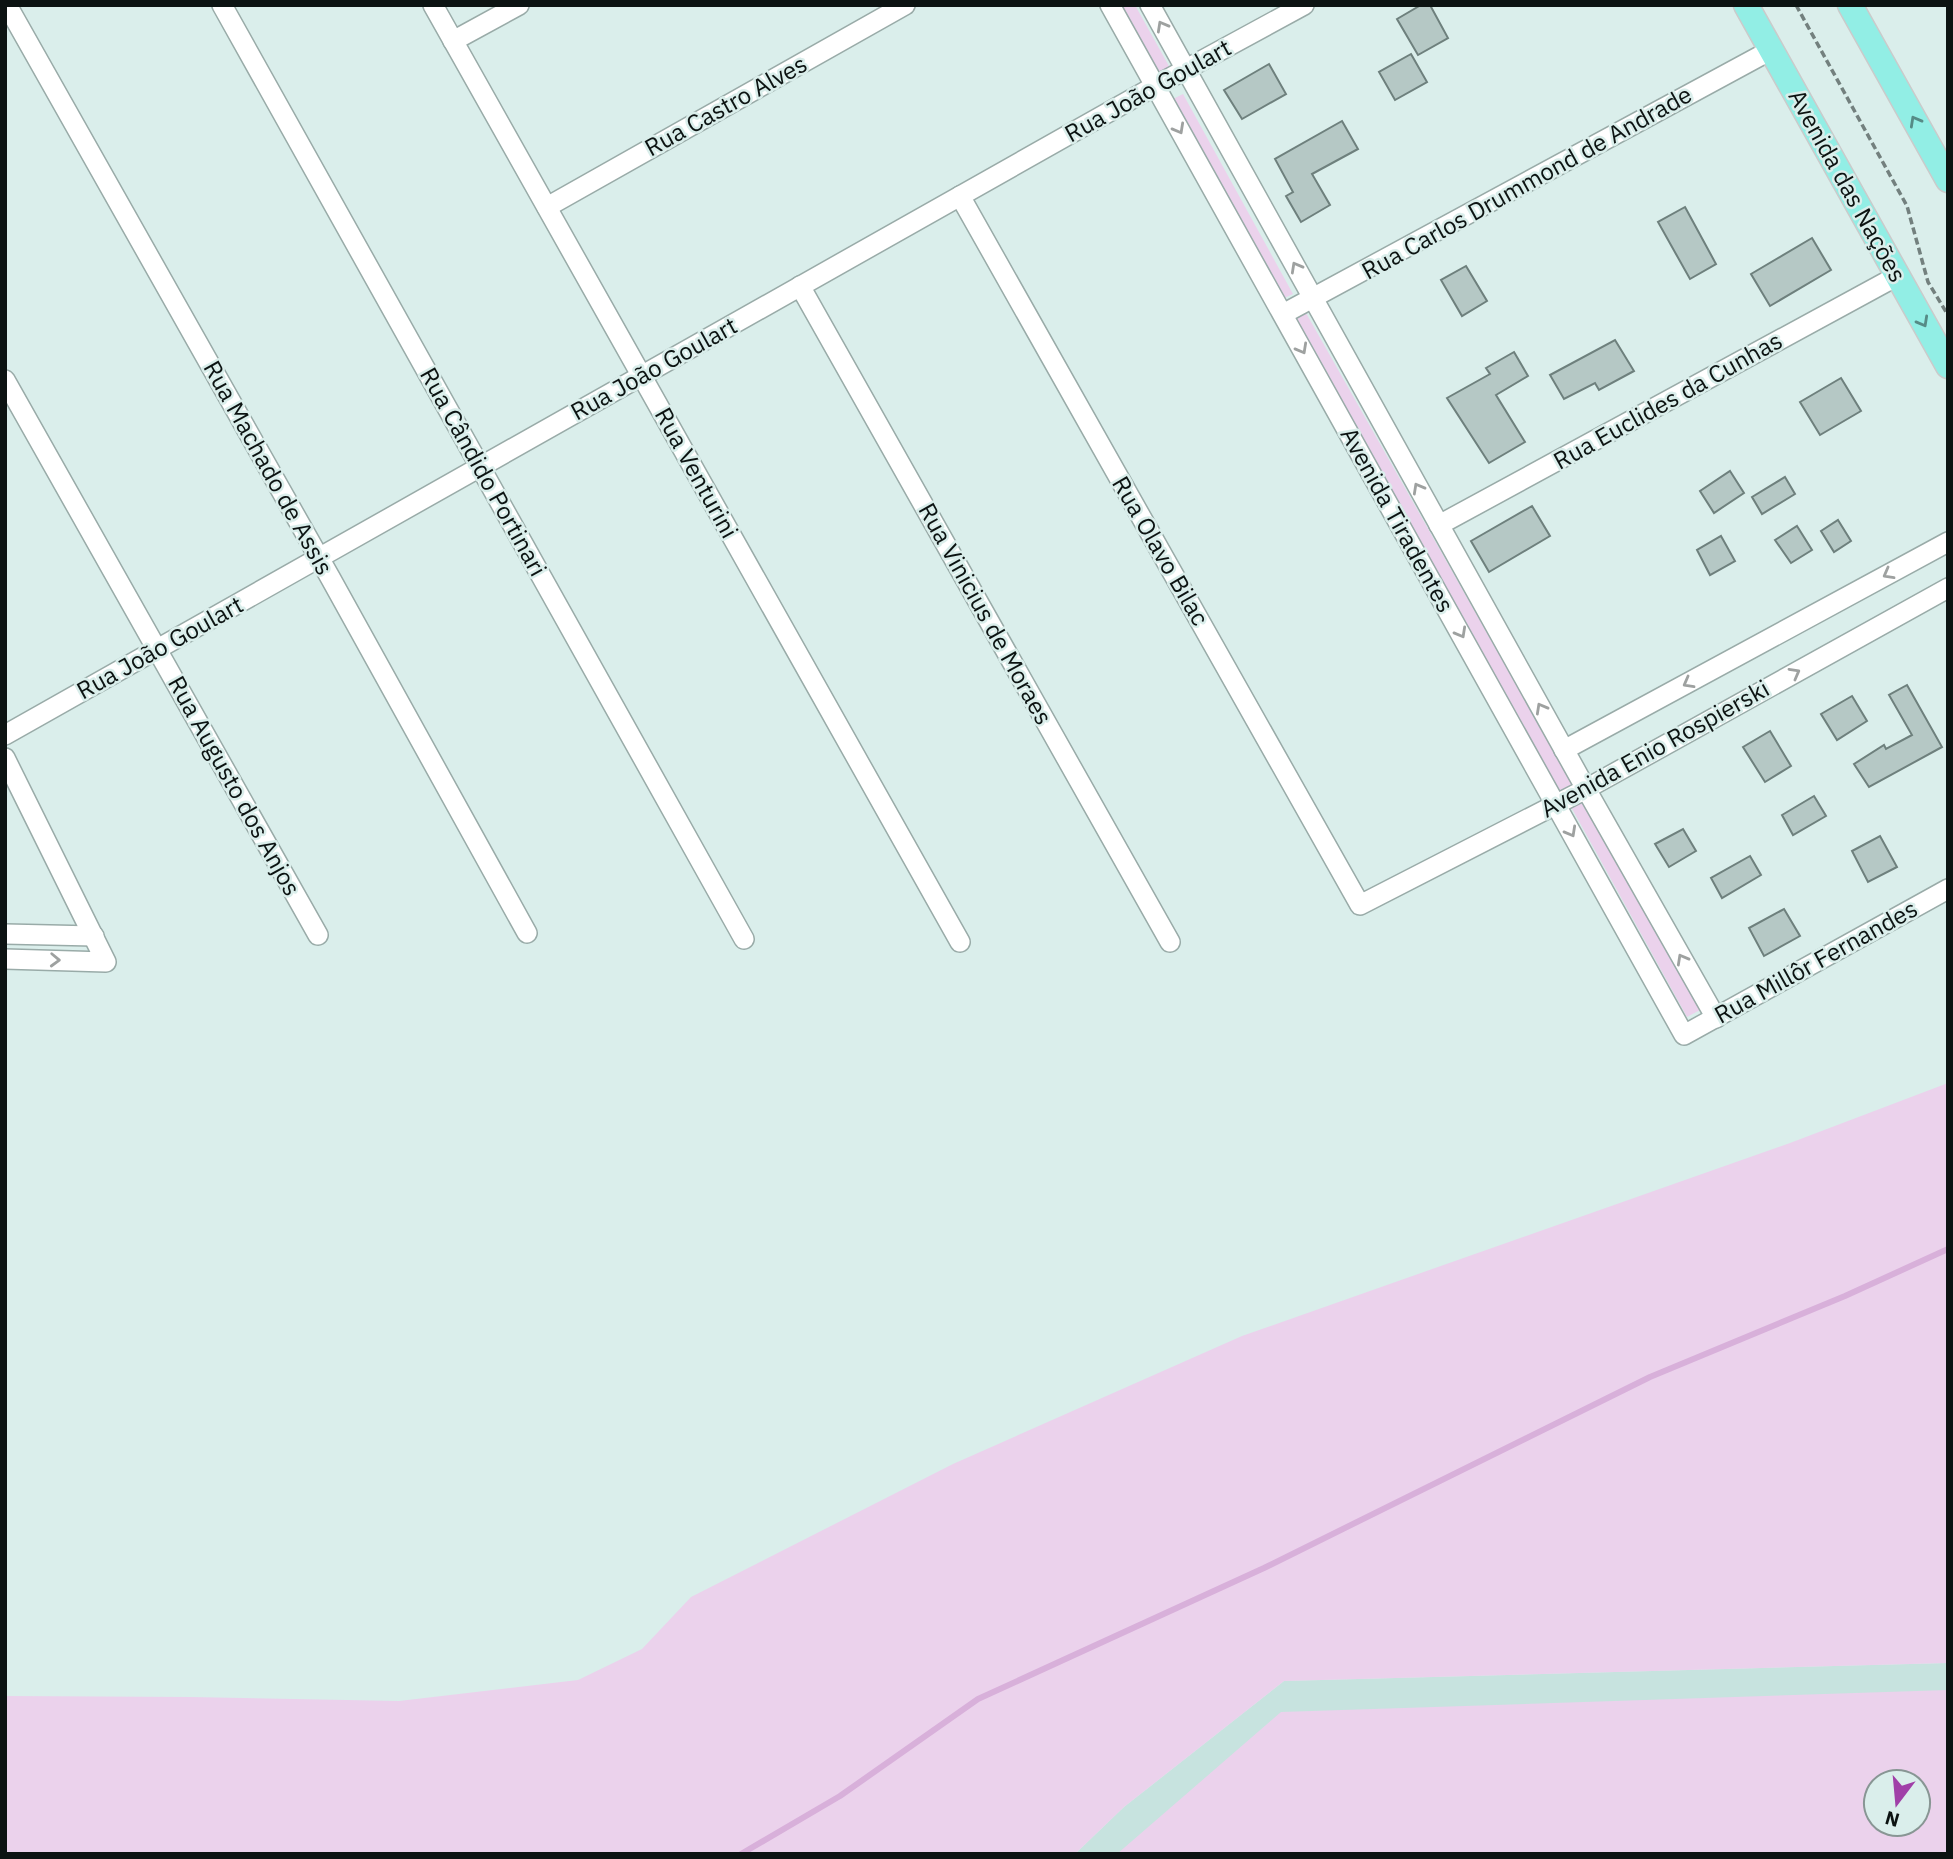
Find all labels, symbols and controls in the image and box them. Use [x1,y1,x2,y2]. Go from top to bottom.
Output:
one-way arrow [1157,20,1170,33]
street label: Rua João Goulart [1059,31,1236,149]
street label: Rua Castro Alves [639,47,812,163]
street label: Rua Carlos Drummond de Andrade [1356,78,1697,286]
street label: Avenida das Nações [1782,83,1914,288]
one-way arrow [1909,115,1923,128]
one-way arrow [1171,122,1184,134]
one-way arrow [1291,262,1304,275]
street label: Rua João Goulart [565,309,742,427]
one-way arrow [1915,314,1928,327]
street label: Rua Euclides da Cunhas [1547,324,1788,476]
one-way arrow [1294,342,1307,354]
street label: Rua Machado de Assis [197,355,341,580]
street label: Rua Cândido Portinari [413,361,555,582]
street label: Rua Venturini [648,401,746,544]
street label: Avenida Tiradentes [1334,421,1462,618]
street label: Rua Olavo Bilac [1105,470,1217,631]
one-way arrow [1413,482,1426,495]
street label: Rua Vinicius de Moraes [912,497,1060,730]
one-way arrow [1883,566,1895,579]
street label: Rua João Goulart [71,588,248,706]
one-way arrow [1452,626,1466,639]
one-way arrow [1788,668,1800,681]
street label: Rua Augusto dos Anjos [161,670,309,901]
street label: Avenida Enio Rospierski [1534,672,1775,824]
one-way arrow [1683,675,1695,688]
one-way arrow [1535,703,1549,715]
one-way arrow [1563,825,1576,837]
street label: Rua Millôr Fernandes [1708,892,1923,1030]
one-way arrow [50,953,61,968]
one-way arrow [1677,954,1690,967]
north arrow [1862,1768,1932,1838]
text: N [1882,1806,1902,1833]

